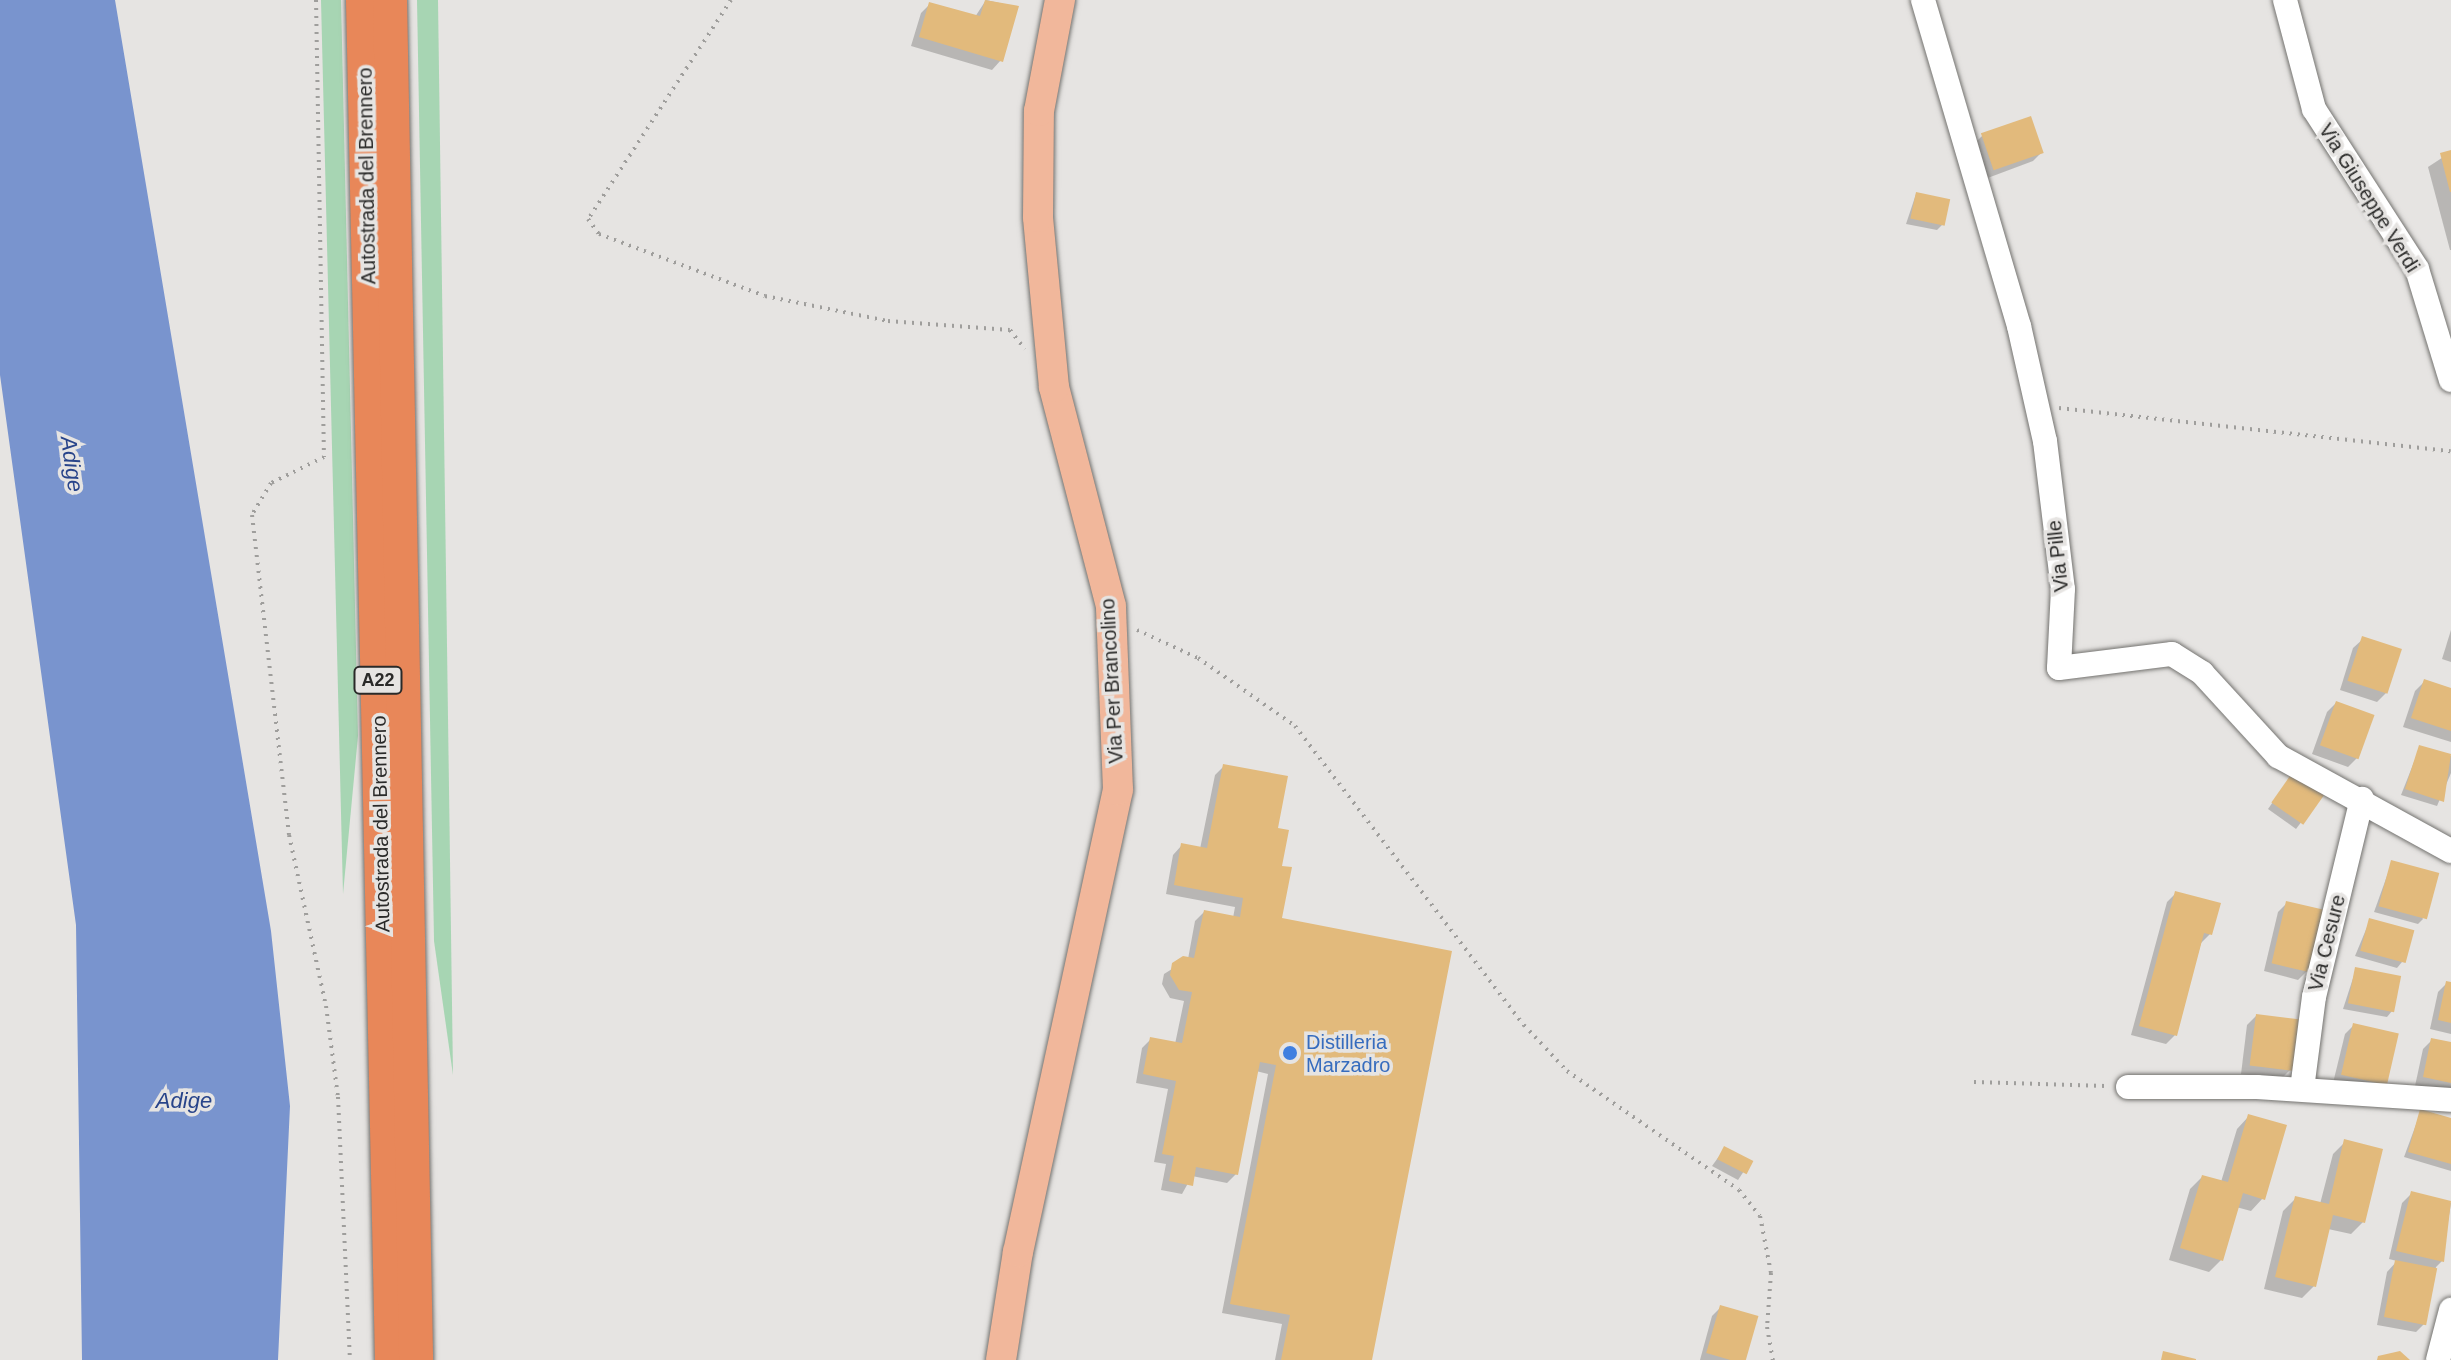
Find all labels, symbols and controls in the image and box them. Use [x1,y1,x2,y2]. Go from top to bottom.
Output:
street label: Autostrada del Brennero [353,67,381,285]
street label: Via Giuseppe Verdi [2314,119,2424,277]
water label: Adige [55,434,89,494]
street label: Via Pille [2042,519,2074,593]
street label: Via Per Brancolino [1096,598,1128,764]
road number: A22 [352,666,404,694]
street label: Autostrada del Brennero [367,715,395,933]
street label: Via Cesure [2303,892,2351,994]
place label: Distilleria Marzadro [1306,1030,1390,1077]
marker: Distilleria Marzadro [1281,1044,1299,1062]
water label: Adige [156,1088,212,1114]

